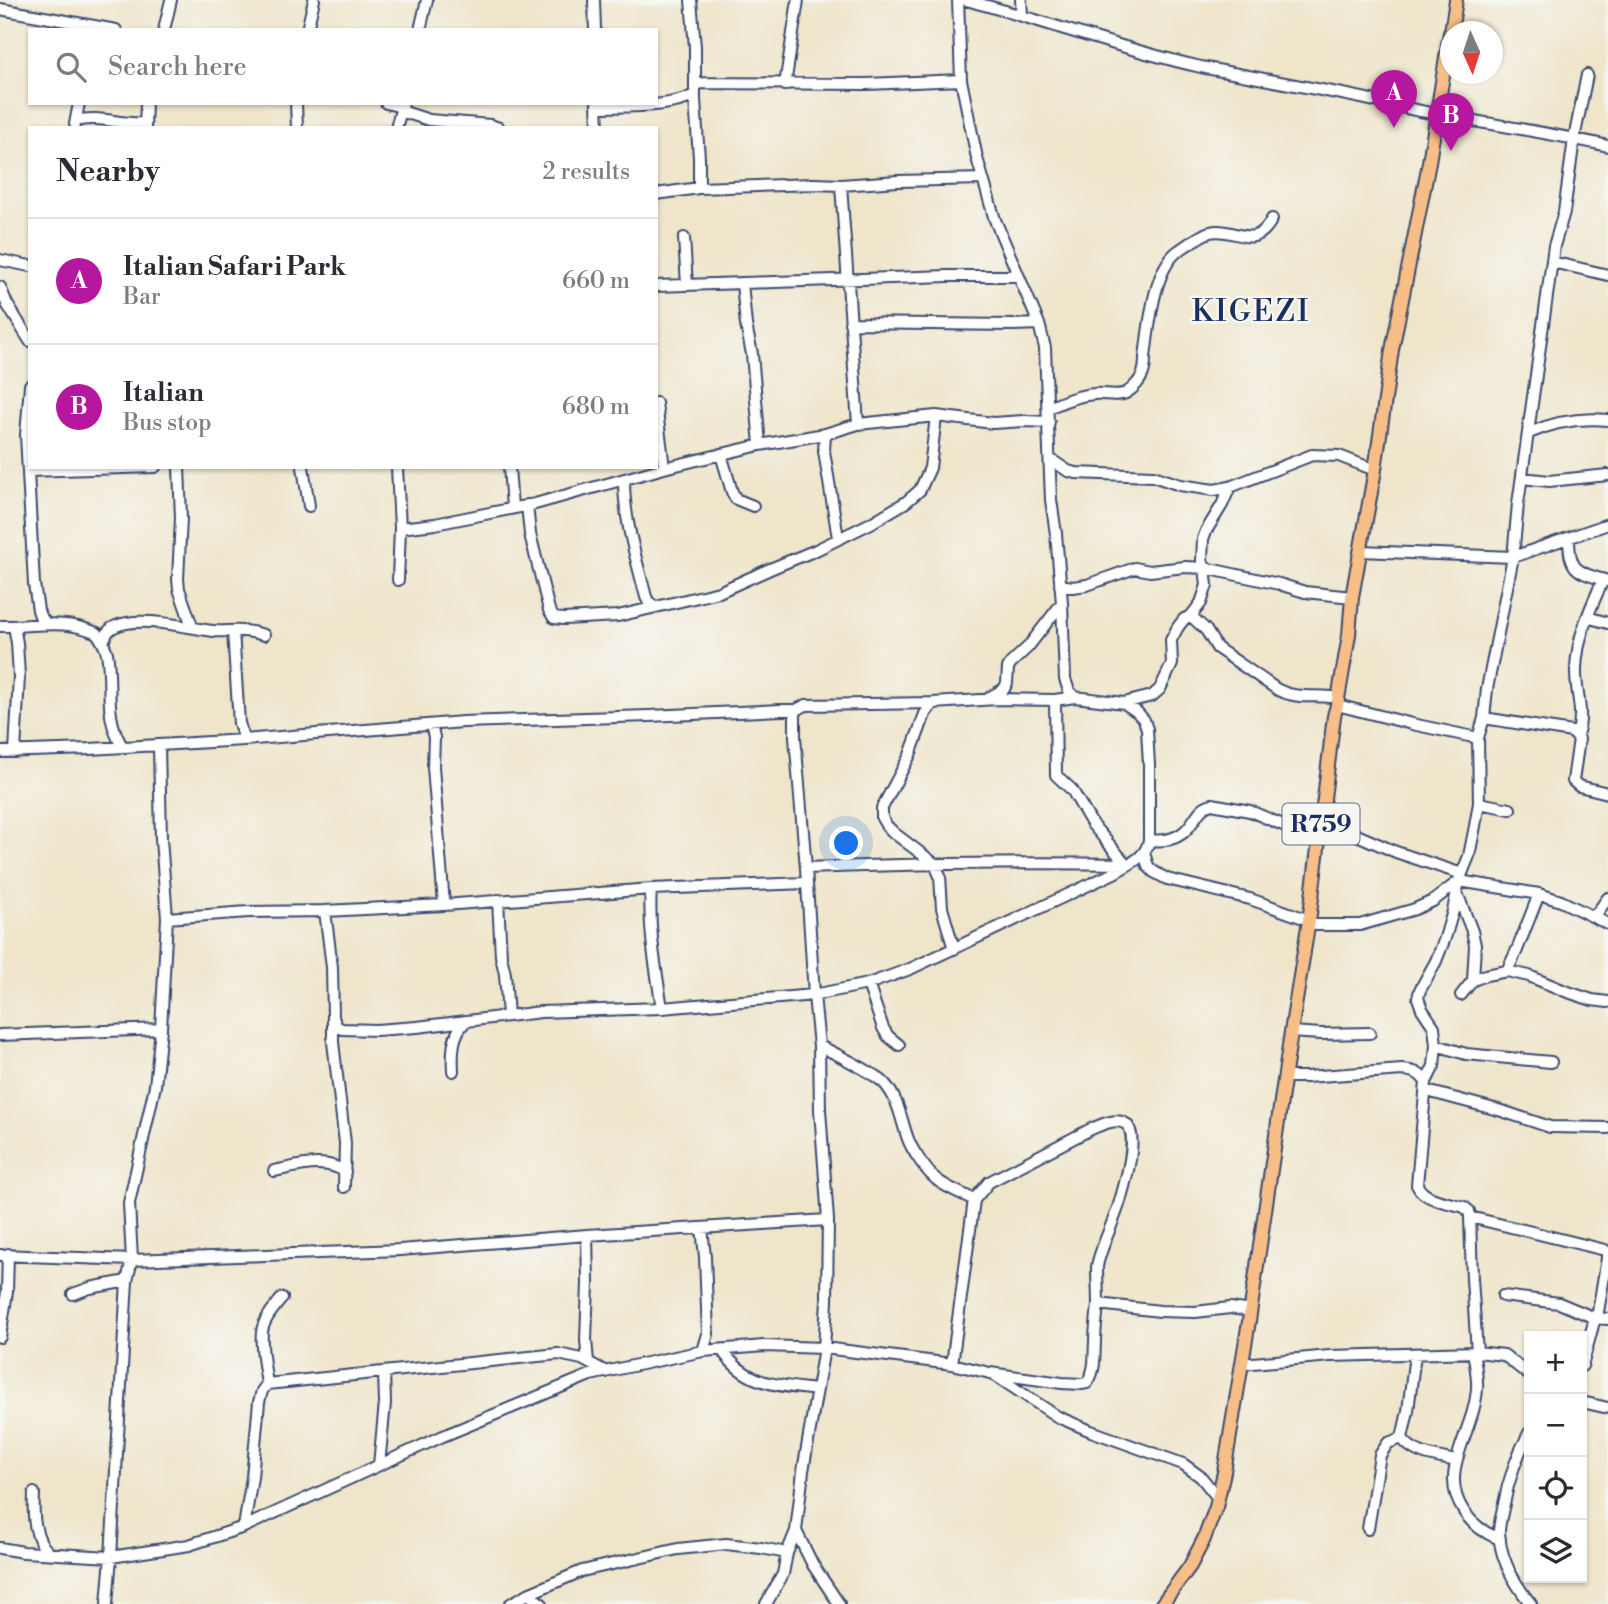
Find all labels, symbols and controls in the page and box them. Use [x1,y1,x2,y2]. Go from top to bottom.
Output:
north arrow [1440,21,1503,84]
search box [28,28,658,105]
icon: search [52,48,90,86]
text: Search here [108,51,247,83]
pin: A [1371,70,1417,128]
pin: B [1428,93,1474,151]
text: Nearby [56,153,160,191]
text: 2 results [543,158,630,186]
text: Italian Safari Park [123,251,346,283]
text: A [71,267,87,295]
text: 660 m [562,267,630,295]
text: Bar [123,283,161,311]
district label: KIGEZI [1192,293,1310,331]
text: Italian [123,377,204,409]
text: B [70,393,88,421]
text: 680 m [562,393,630,421]
text: Bus stop [123,409,211,437]
road number: R759 [1282,804,1360,844]
your location [829,826,863,860]
map controls [1524,1331,1587,1583]
button: + [1524,1331,1587,1394]
button: − [1524,1394,1587,1457]
button: locate [1524,1457,1587,1520]
button: layers [1524,1520,1587,1583]

